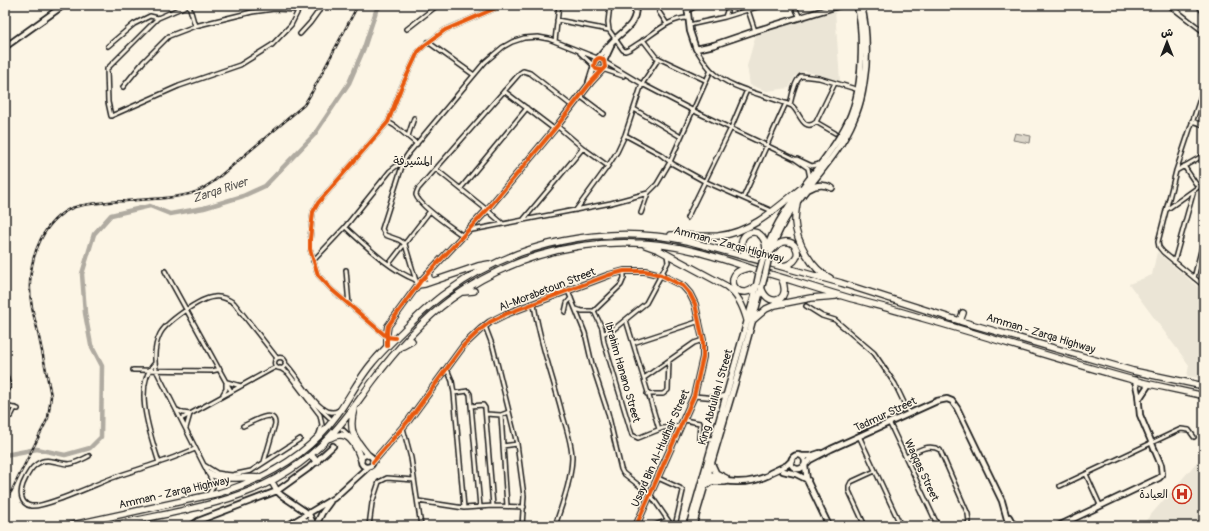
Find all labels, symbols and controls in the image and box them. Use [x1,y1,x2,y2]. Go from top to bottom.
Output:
north arrow [1147,22,1187,62]
text: ش [1161,26,1173,39]
district label: المشيرفة [393,154,433,169]
water label: Zarqa River [191,174,251,206]
street label: Amman - Zarqa Highway [673,224,785,265]
street label: Al-Morabetoun Street [497,265,598,314]
street label: Amman - Zarqa Highway [985,311,1097,356]
street label: Ibrahim Hanano Street [602,320,643,424]
street label: King Abdullah I Street [696,347,736,447]
street label: Usayd Bin Al-Hudhair Street [629,387,692,509]
street label: Tadmur Street [852,394,919,435]
street label: Waqqas Street [901,437,942,504]
street label: Amman - Zarqa Highway [118,473,231,512]
hospital icon: العيادة [1171,483,1193,505]
place label: العيادة [1139,488,1168,501]

